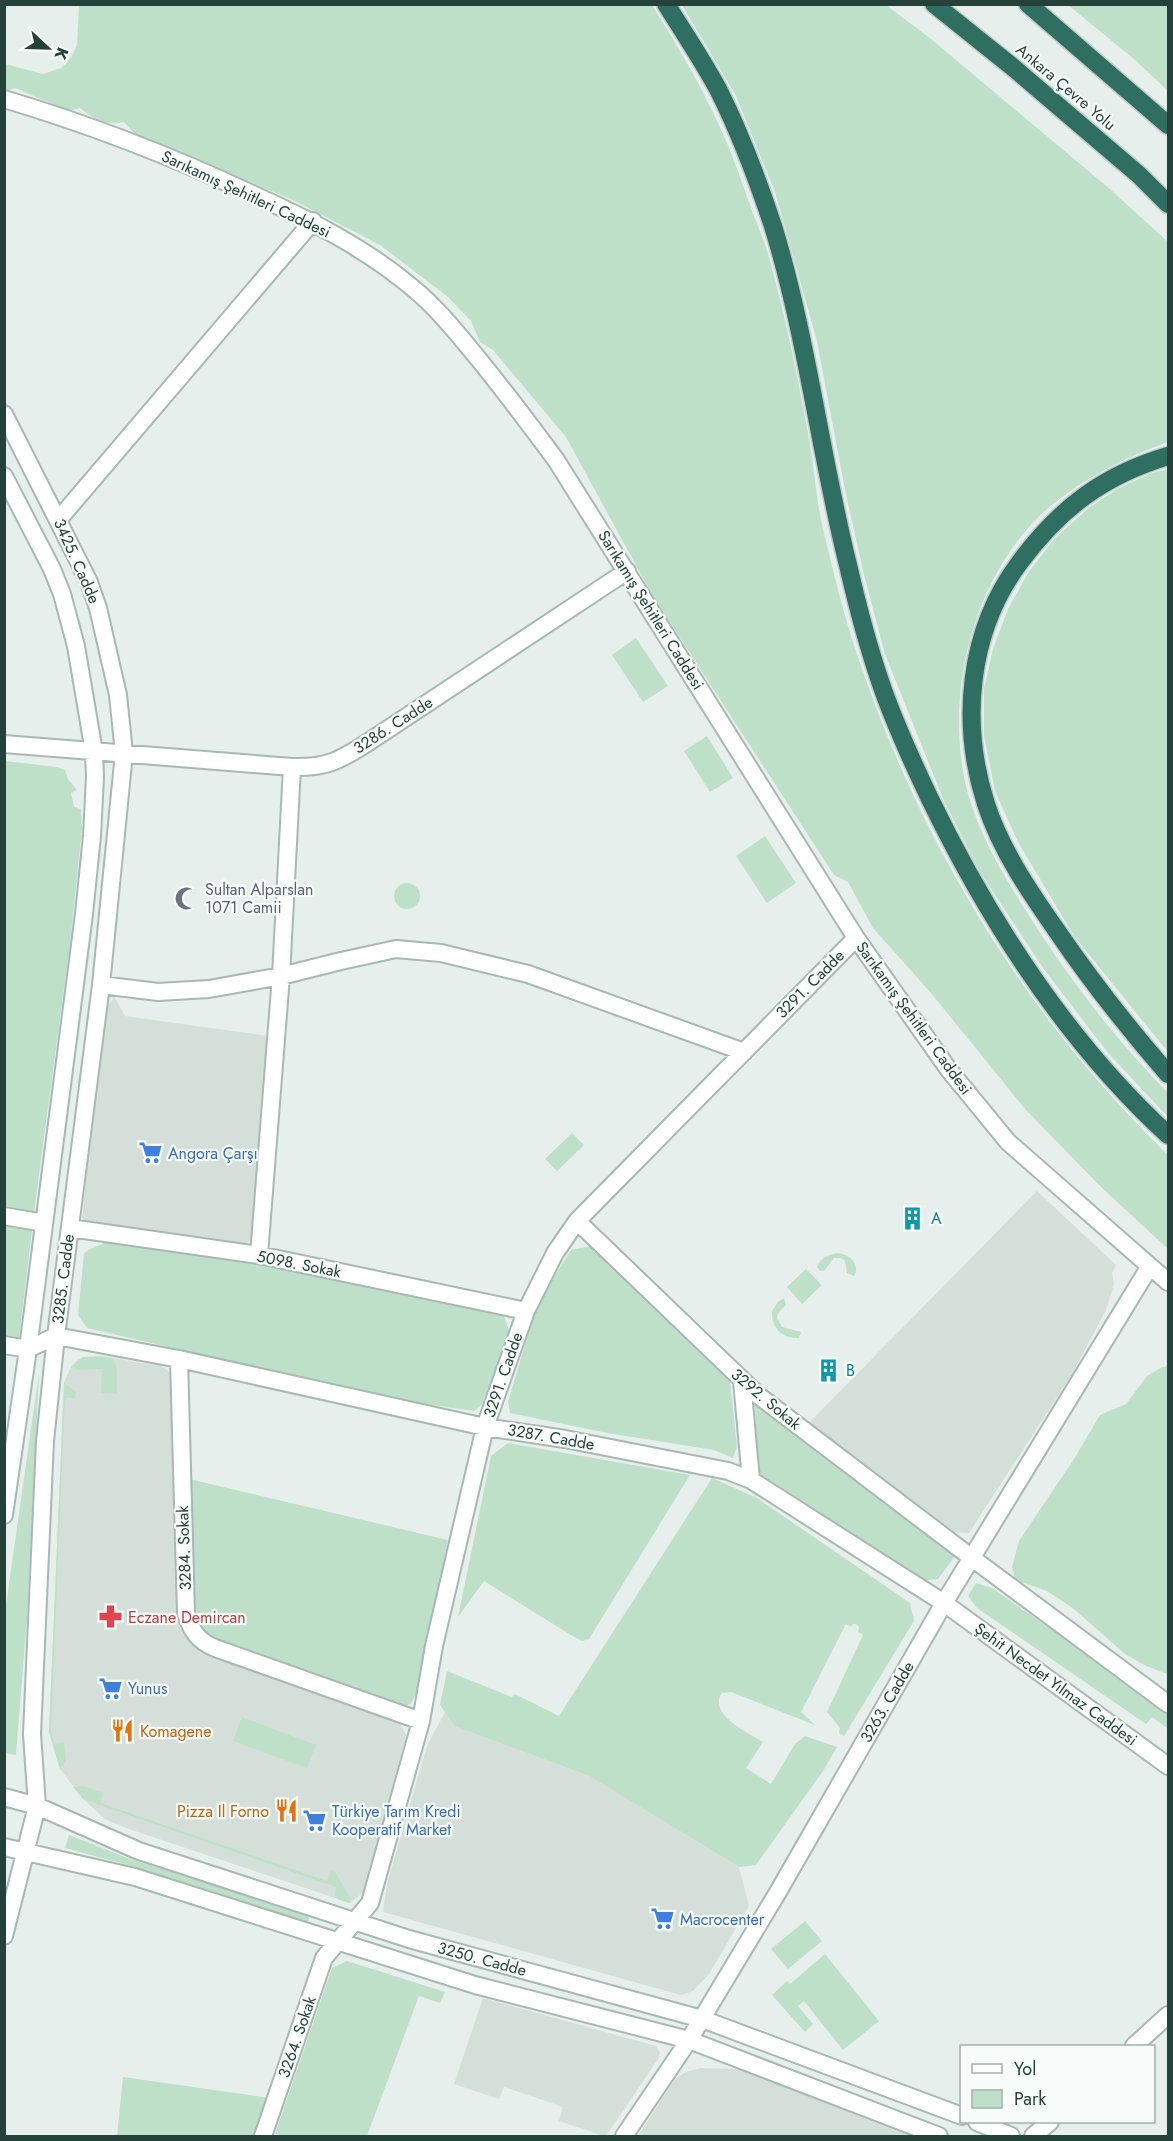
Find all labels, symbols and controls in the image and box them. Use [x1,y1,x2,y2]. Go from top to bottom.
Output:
north arrow [18,18,78,78]
street label: Ankara Çevre Yolu [1011,38,1121,136]
text: K [48,44,74,64]
street label: Sarıkamış Şehitleri Caddesi [158,145,334,243]
street label: 3425. Cadde [48,515,106,607]
street label: Sarıkamış Şehitleri Caddesi [592,526,710,694]
street label: 3286. Cadde [349,691,437,759]
place label: Sultan Alparslan 1071 Camii [205,878,313,919]
mosque icon: Sultan Alparslan 1071 Camii [174,885,200,911]
street label: Sarıkamış Şehitleri Caddesi [851,937,977,1099]
street label: 3291. Cadde [770,944,850,1024]
supermarket icon: Angora Çarşı [137,1140,163,1166]
place label: Angora Çarşı [168,1142,258,1165]
building icon: A [900,1205,926,1231]
place label: A [931,1207,942,1230]
street label: 3285. Cadde [46,1233,80,1325]
street label: 5098. Sokak [255,1245,344,1284]
street label: 3291. Cadde [478,1329,528,1421]
building icon: B [815,1357,841,1383]
place label: B [846,1359,855,1382]
street label: 3292. Sokak [726,1363,807,1436]
street label: 3287. Cadde [506,1418,596,1456]
street label: 3284. Sokak [171,1504,197,1591]
pharmacy icon: Eczane Demircan [97,1604,123,1630]
place label: Eczane Demircan [128,1606,246,1629]
street label: Şehit Necdet Yılmaz Caddesi [970,1617,1142,1751]
street label: 3263. Cadde [854,1657,920,1747]
supermarket icon: Yunus [97,1675,123,1701]
place label: Yunus [128,1677,167,1700]
restaurant icon: Komagene [109,1718,135,1744]
place label: Komagene [140,1720,211,1743]
restaurant icon: Pizza Il Forno [274,1798,300,1824]
place label: Pizza Il Forno [177,1800,269,1823]
place label: Türkiye Tarım Kredi Kooperatif Market [332,1800,461,1841]
supermarket icon: Türkiye Tarım Kredi Kooperatif Market [301,1807,327,1833]
supermarket icon: Macrocenter [649,1906,675,1932]
place label: Macrocenter [680,1908,765,1931]
street label: 3250. Cadde [435,1936,529,1982]
street label: 3264. Sokak [272,1992,322,2081]
legend [960,2045,1155,2123]
text: Yol [1014,2056,1036,2082]
text: Park [1014,2086,1046,2112]

